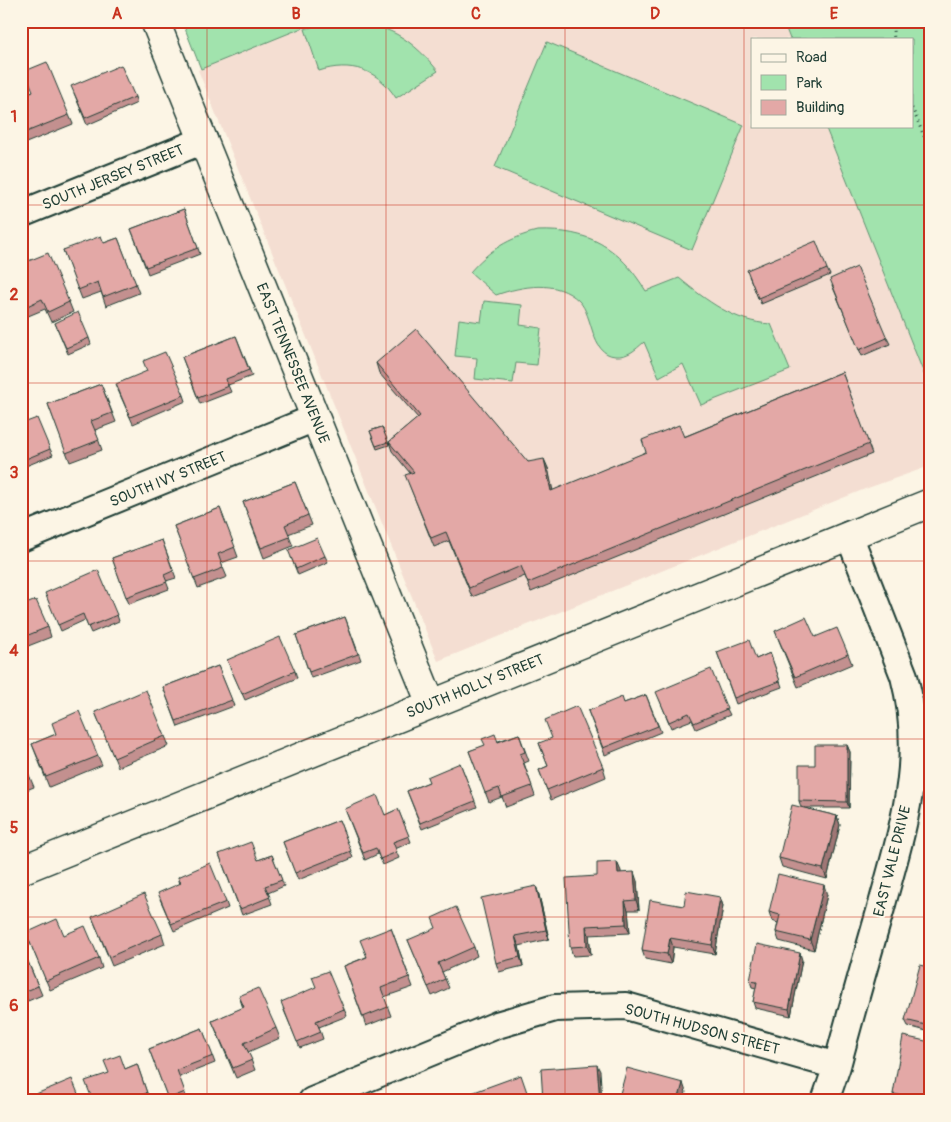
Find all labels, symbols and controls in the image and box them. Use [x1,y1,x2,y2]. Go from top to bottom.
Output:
text: A [112,4,123,24]
text: B [291,4,301,24]
text: C [471,4,481,24]
text: D [650,4,660,24]
text: E [830,4,839,24]
legend [751,38,914,128]
text: Road [796,48,827,67]
text: Park [796,74,823,93]
text: Building [796,98,844,117]
text: 1 [11,107,17,127]
street label: SOUTH JERSEY STREET [40,140,187,215]
street label: EAST TENNESSEE AVENUE [252,280,334,446]
text: 2 [10,285,19,305]
street label: SOUTH IVY STREET [107,447,229,512]
text: 3 [10,463,19,483]
text: 4 [9,641,19,661]
street label: SOUTH HOLLY STREET [404,650,547,723]
street label: EAST VALE DRIVE [869,803,916,919]
text: 5 [10,818,19,838]
text: 6 [9,996,19,1016]
street label: SOUTH HUDSON STREET [622,1000,781,1059]

